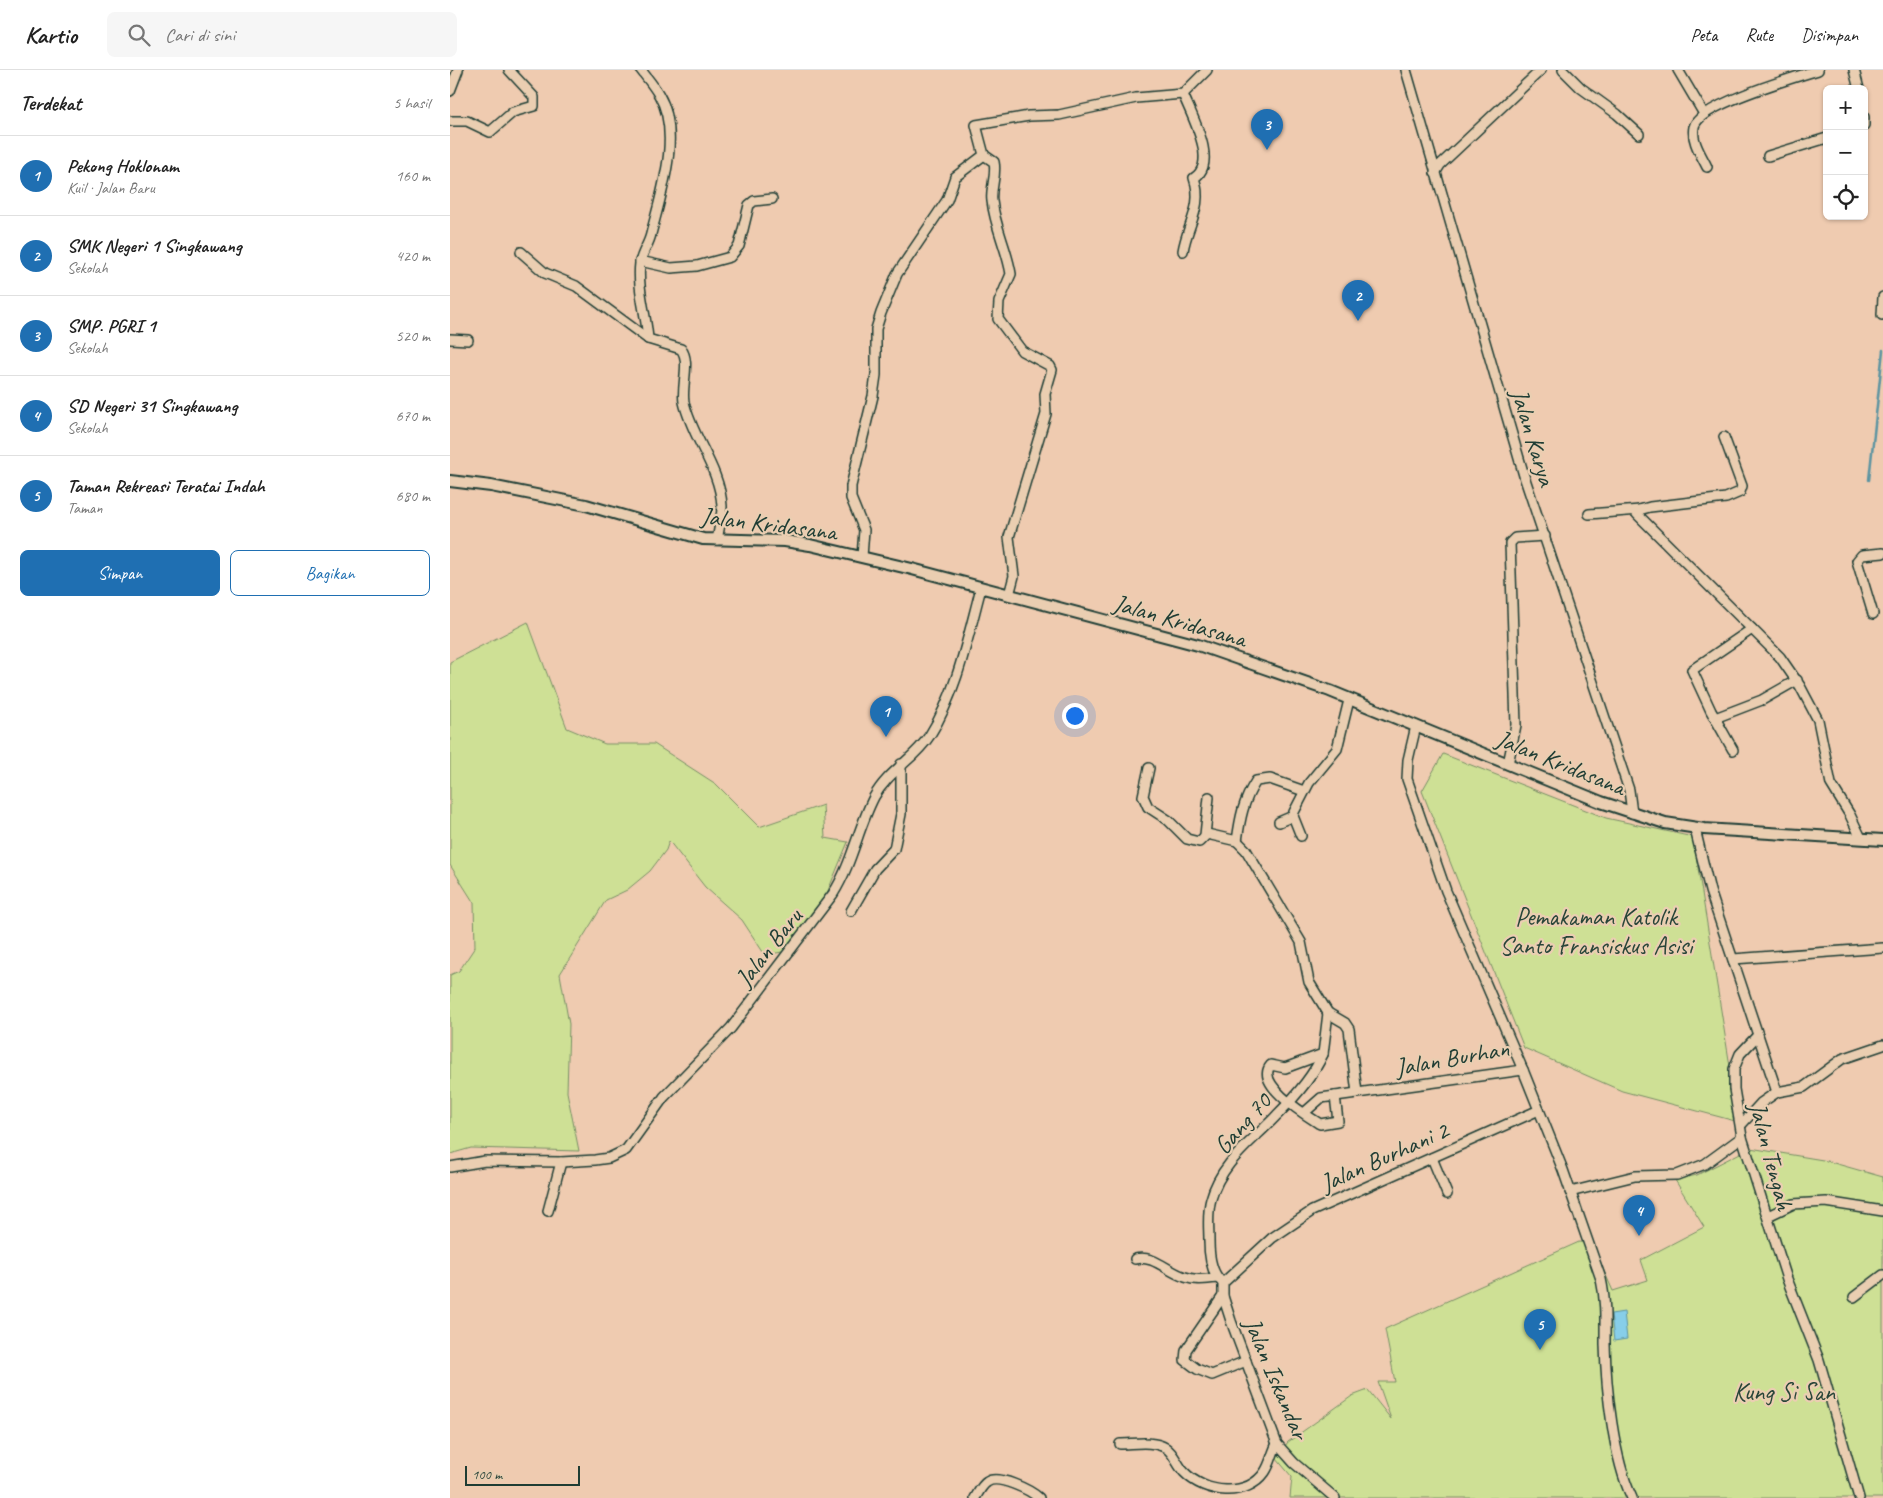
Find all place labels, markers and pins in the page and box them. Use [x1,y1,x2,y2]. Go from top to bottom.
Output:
pin: 3 [1251,109,1283,150]
pin: 2 [1342,280,1374,321]
pin: 1 [870,696,902,737]
pin: 4 [1623,1195,1655,1236]
pin: 5 [1524,1309,1556,1350]

